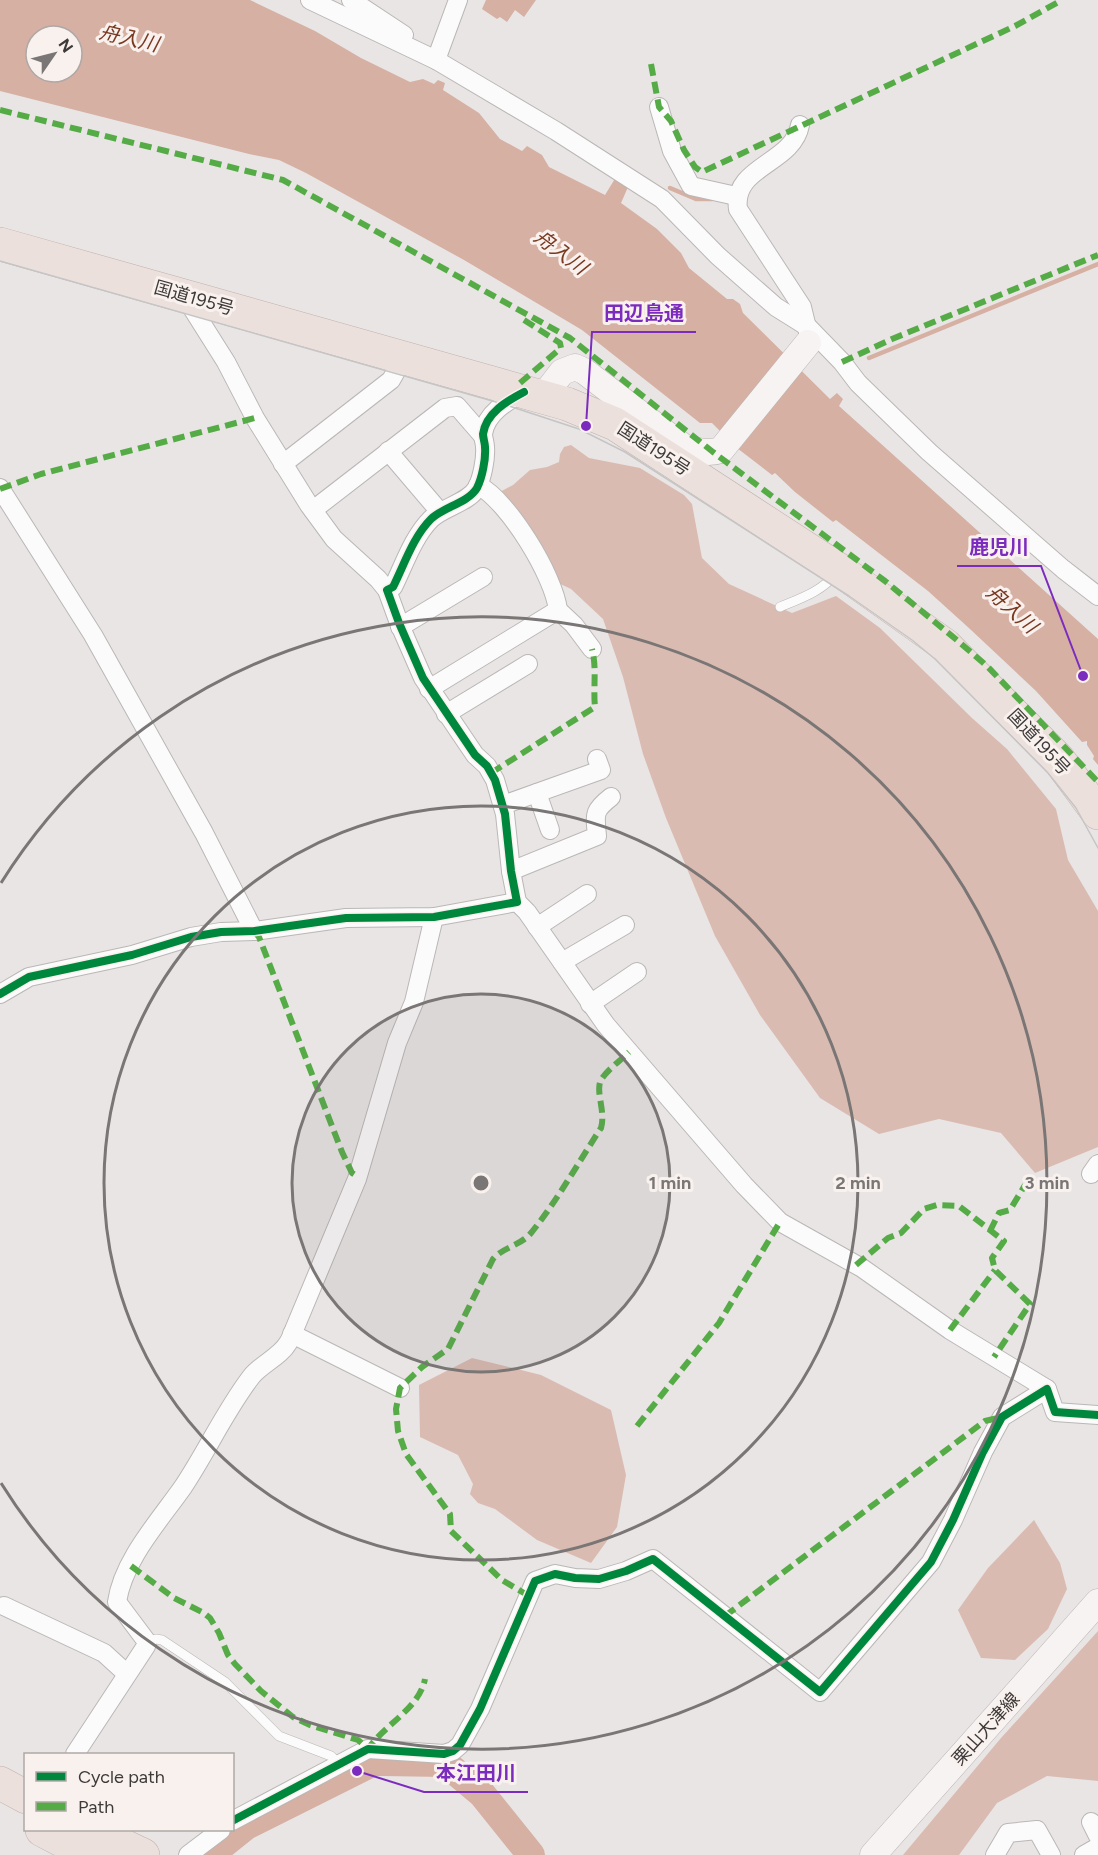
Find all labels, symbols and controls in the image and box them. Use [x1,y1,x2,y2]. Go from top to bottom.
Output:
water label: 舟入川 [97,20,163,57]
north arrow [24,24,84,84]
text: N [55,35,77,56]
water label: 舟入川 [530,224,594,281]
street label: 国道195号 [152,276,236,320]
callout: 田辺島通 [592,294,696,332]
text: 田辺島通 [604,301,684,325]
street label: 国道195号 [614,417,694,481]
callout: 鹿児川 [957,528,1041,566]
text: 鹿児川 [969,535,1029,559]
water label: 舟入川 [982,580,1044,639]
street label: 国道195号 [1003,705,1075,779]
text: 1 min [649,1172,691,1194]
text: 2 min [835,1172,881,1194]
text: 3 min [1025,1172,1069,1194]
centre of rings [471,1173,491,1193]
street label: 栗山大津線 [948,1688,1024,1770]
legend [24,1753,234,1831]
callout: 本江田川 [424,1754,528,1792]
text: 本江田川 [436,1761,516,1785]
text: Cycle path [78,1766,165,1788]
text: Path [78,1796,114,1818]

